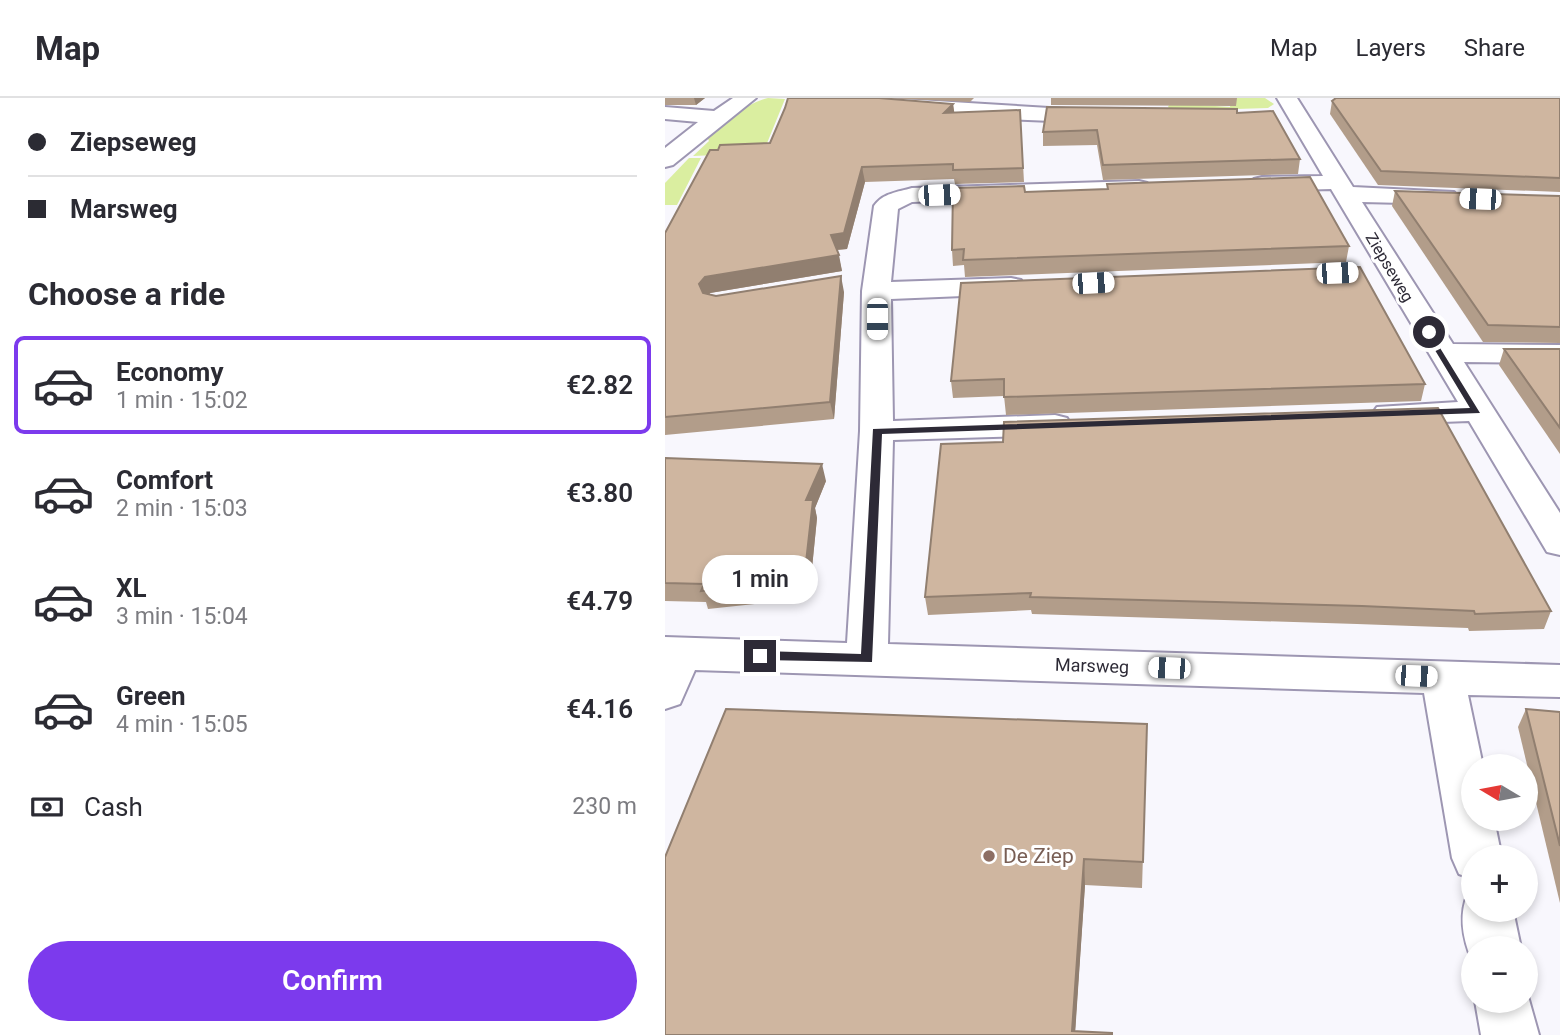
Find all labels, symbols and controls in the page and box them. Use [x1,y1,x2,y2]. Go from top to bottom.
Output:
text: Map [35,29,100,68]
text: Map [1270,34,1318,62]
text: Layers [1356,34,1426,62]
text: Share [1464,34,1525,62]
text: Ziepseweg [70,127,197,157]
car [918,184,961,206]
car [1459,188,1502,210]
text: Marsweg [70,194,178,224]
street label: Ziepseweg [1362,229,1418,305]
car [1316,262,1359,284]
car [1072,271,1115,295]
text: Choose a ride [28,275,225,313]
car [867,298,888,340]
route start [1413,316,1445,348]
icon: car [32,354,95,417]
text: Economy [116,357,223,387]
text: €2.82 [566,370,633,400]
text: 1 min · 15:02 [116,387,248,414]
icon: car [32,462,95,525]
text: Comfort [116,465,213,495]
text: €3.80 [566,478,633,508]
text: 2 min · 15:03 [116,495,248,522]
callout: 1 min [702,554,818,603]
text: 1 min [731,566,789,593]
icon: car [32,570,95,633]
text: XL [116,573,147,603]
text: €4.79 [566,586,633,616]
text: 3 min · 15:04 [116,603,248,630]
route end [744,640,776,672]
street label: Marsweg [1055,654,1129,677]
car [1148,657,1191,679]
car [1395,665,1438,687]
icon: car [32,678,95,741]
text: Green [116,681,186,711]
text: €4.16 [566,694,633,724]
text: 4 min · 15:05 [116,711,248,738]
north arrow [1461,754,1538,831]
map controls [1461,754,1538,1013]
icon: cash [28,788,66,826]
text: Cash [84,792,143,822]
text: 230 m [572,793,637,820]
place label: De Ziep [1003,844,1074,868]
button: + [1461,845,1538,922]
marker: De Ziep [981,848,997,864]
button: − [1461,936,1538,1013]
button: Confirm [28,941,637,1021]

